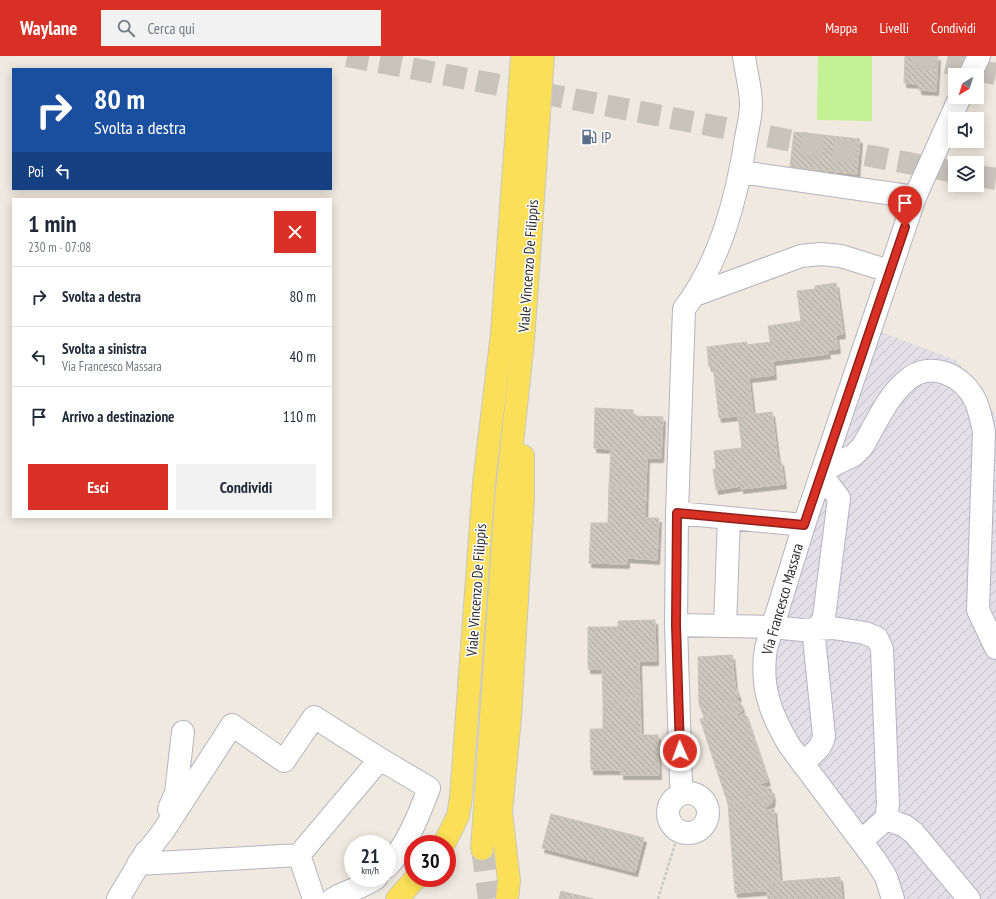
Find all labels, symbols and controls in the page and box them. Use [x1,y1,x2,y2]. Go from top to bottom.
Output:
search box [101,10,381,46]
text: Waylane [20,16,77,40]
icon: search [115,17,137,39]
text: Cerca qui [147,19,195,38]
text: Mappa [825,19,857,37]
text: Livelli [879,19,909,37]
text: Condividi [931,19,976,37]
north arrow [948,68,984,104]
map controls [948,68,984,192]
text: 80 m [94,80,145,117]
icon: right [28,84,80,136]
button: sound [948,112,984,148]
text: Svolta a destra [94,116,186,139]
fuel station icon: IP [580,128,598,146]
place label: IP [601,128,611,147]
button: layers [948,156,984,192]
icon: left [52,160,74,182]
text: Poi [28,162,44,181]
pin [888,186,922,227]
icon: arrive [894,192,916,214]
street label: Viale Vincenzo De Filippis [514,199,542,334]
text: 1 min [28,208,76,239]
button: close [274,211,316,253]
text: 230 m · 07:08 [28,239,91,256]
icon: right [28,286,50,308]
text: Svolta a destra [62,287,141,306]
text: 80 m [290,287,316,306]
text: Svolta a sinistra [62,339,147,358]
icon: left [28,346,50,368]
text: 40 m [290,347,316,366]
text: Via Francesco Massara [62,358,162,375]
icon: arrive [28,406,50,428]
text: Arrivo a destinazione [62,407,175,426]
text: 110 m [283,407,316,426]
button: Esci [28,464,168,510]
button: Condividi [176,464,316,510]
street label: Viale Vincenzo De Filippis [462,523,490,658]
street label: Via Francesco Massara [757,541,807,658]
position arrow [659,730,701,772]
speed limit sign: 30 [404,835,456,887]
text: 21 [360,843,380,869]
text: km/h [361,864,379,877]

